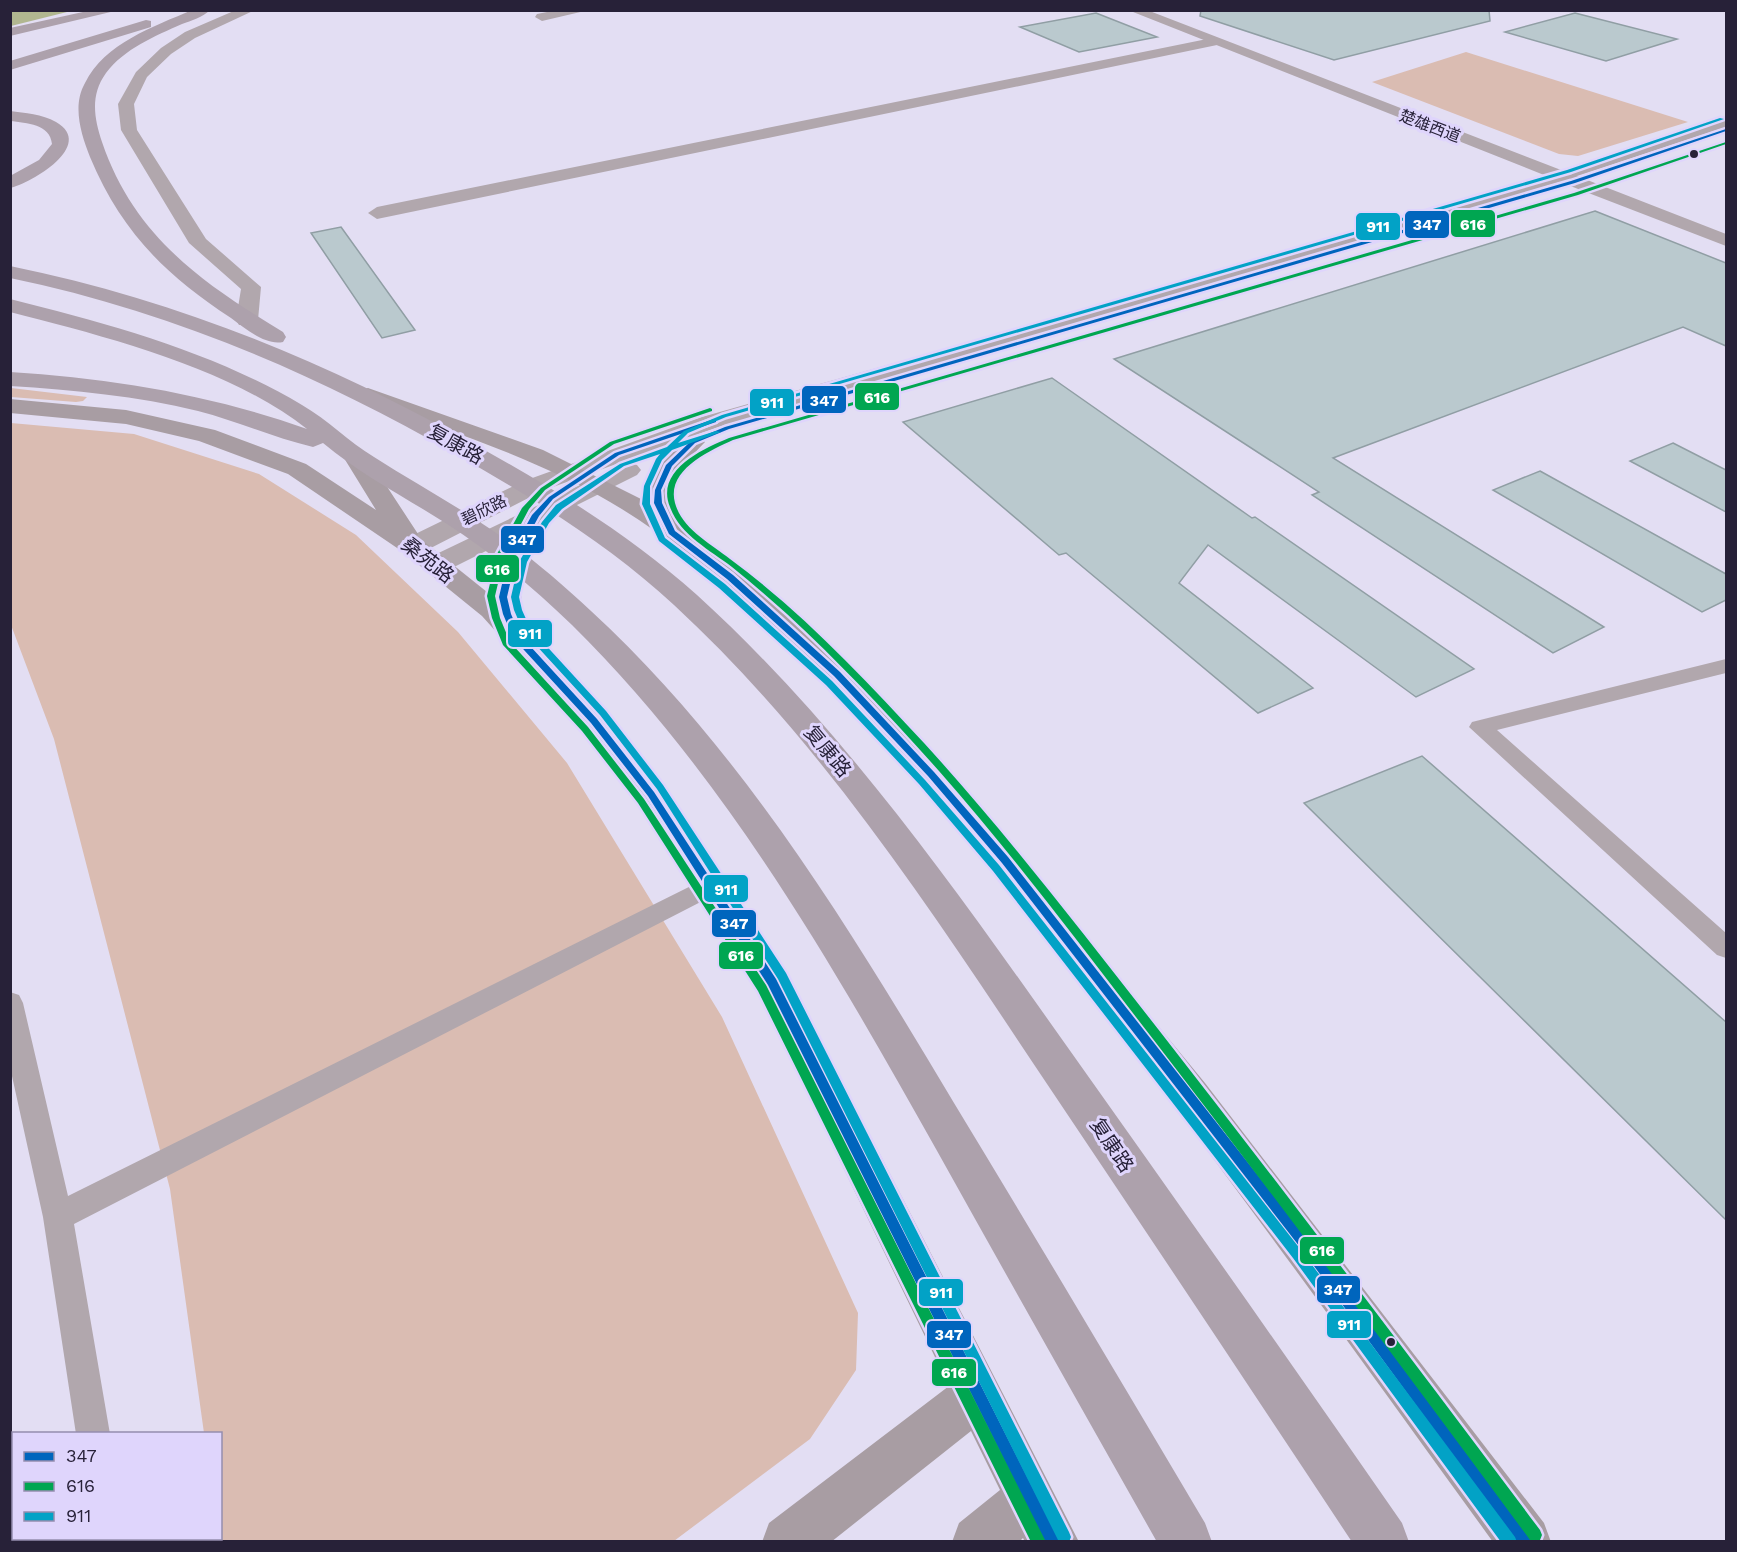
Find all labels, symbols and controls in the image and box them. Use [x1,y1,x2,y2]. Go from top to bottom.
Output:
street label: 楚雄西道 [1397,106,1463,146]
unlabelled marker [1688,148,1700,160]
line badge: 616 [1450,209,1496,238]
line badge: 347 [1404,210,1450,239]
line badge: 911 [1355,212,1401,241]
text: 347 [1413,215,1442,234]
text: 616 [1460,215,1486,234]
text: 911 [1366,217,1390,236]
line badge: 616 [854,382,900,411]
line badge: 347 [801,385,847,414]
line badge: 911 [749,388,795,417]
text: 616 [864,388,890,407]
text: 347 [810,391,839,410]
text: 911 [760,393,784,412]
street label: 复康路 [424,419,488,469]
street label: 碧欣路 [458,491,510,529]
line badge: 347 [500,525,545,554]
text: 347 [508,530,537,549]
street label: 桑苑路 [397,532,459,588]
line badge: 616 [475,554,520,583]
text: 616 [484,560,510,579]
line badge: 911 [507,619,553,648]
text: 911 [518,624,542,643]
street label: 复康路 [800,720,856,782]
line badge: 911 [703,874,749,903]
text: 911 [714,880,738,899]
line badge: 347 [711,909,757,938]
text: 347 [720,914,749,933]
line badge: 616 [718,941,764,970]
text: 616 [728,946,754,965]
street label: 复康路 [1085,1113,1139,1177]
line badge: 616 [1299,1236,1345,1265]
text: 616 [1309,1241,1335,1260]
line badge: 347 [1316,1275,1361,1304]
line badge: 911 [918,1278,964,1307]
text: 347 [1324,1280,1353,1299]
text: 911 [929,1283,953,1302]
line badge: 911 [1326,1310,1372,1339]
text: 911 [1337,1315,1361,1334]
line badge: 347 [926,1320,972,1349]
text: 347 [935,1325,964,1344]
unlabelled marker [1385,1336,1397,1348]
line badge: 616 [931,1358,977,1387]
text: 616 [941,1363,967,1382]
legend [12,1432,222,1540]
text: 347 [66,1445,97,1466]
text: 616 [66,1475,95,1496]
text: 911 [66,1505,91,1526]

